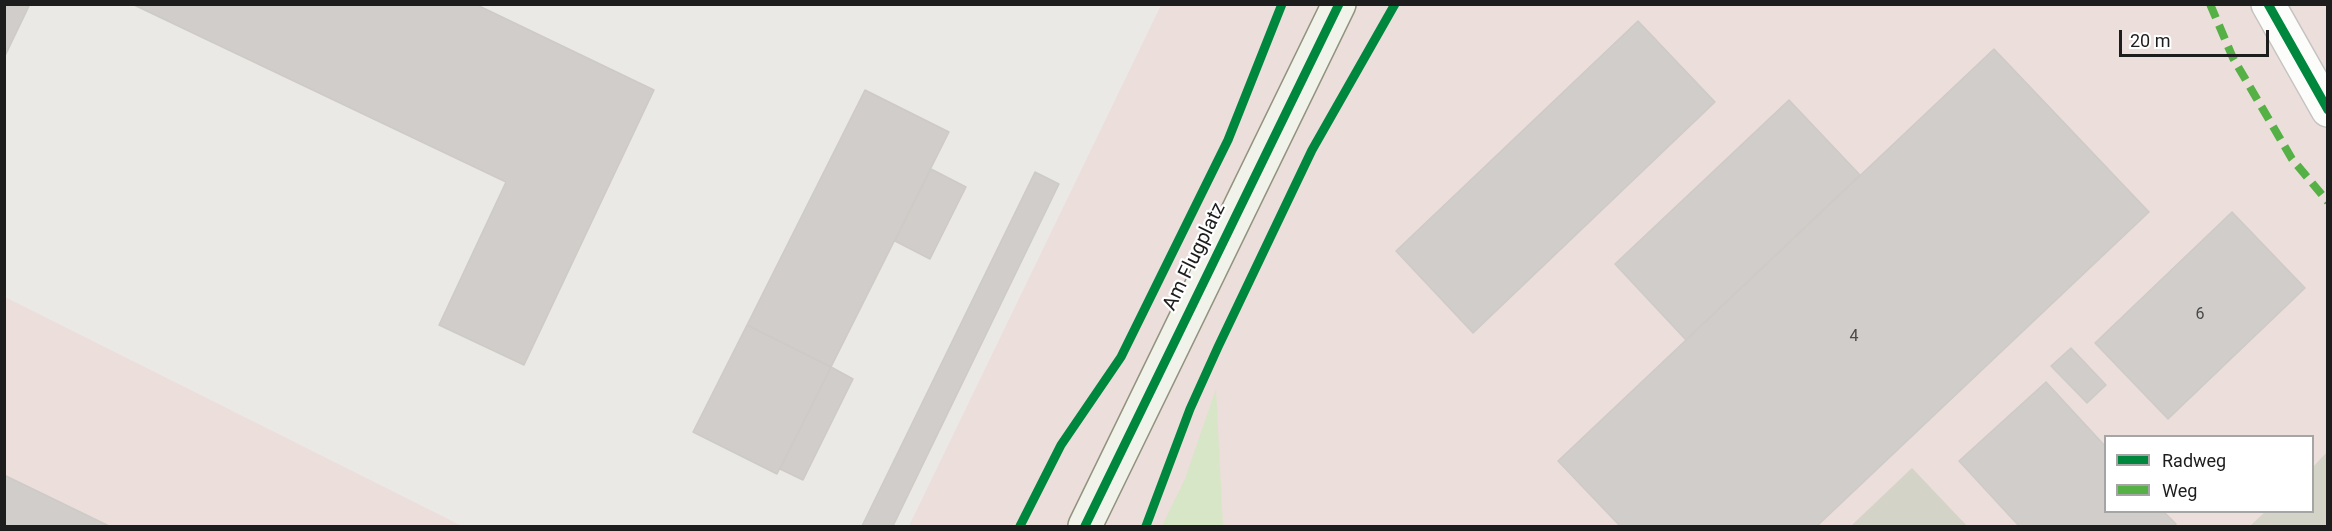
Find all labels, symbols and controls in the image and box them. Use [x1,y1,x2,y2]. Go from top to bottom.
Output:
scale bar [2122,18,2272,56]
text: 20 m [2130,30,2170,51]
street label: Am Flugplatz [1159,199,1231,315]
house number: 6 [2196,305,2204,325]
house number: 4 [1850,327,1858,347]
legend [2104,435,2314,513]
text: Radweg [2162,450,2226,471]
text: Weg [2162,480,2197,501]

